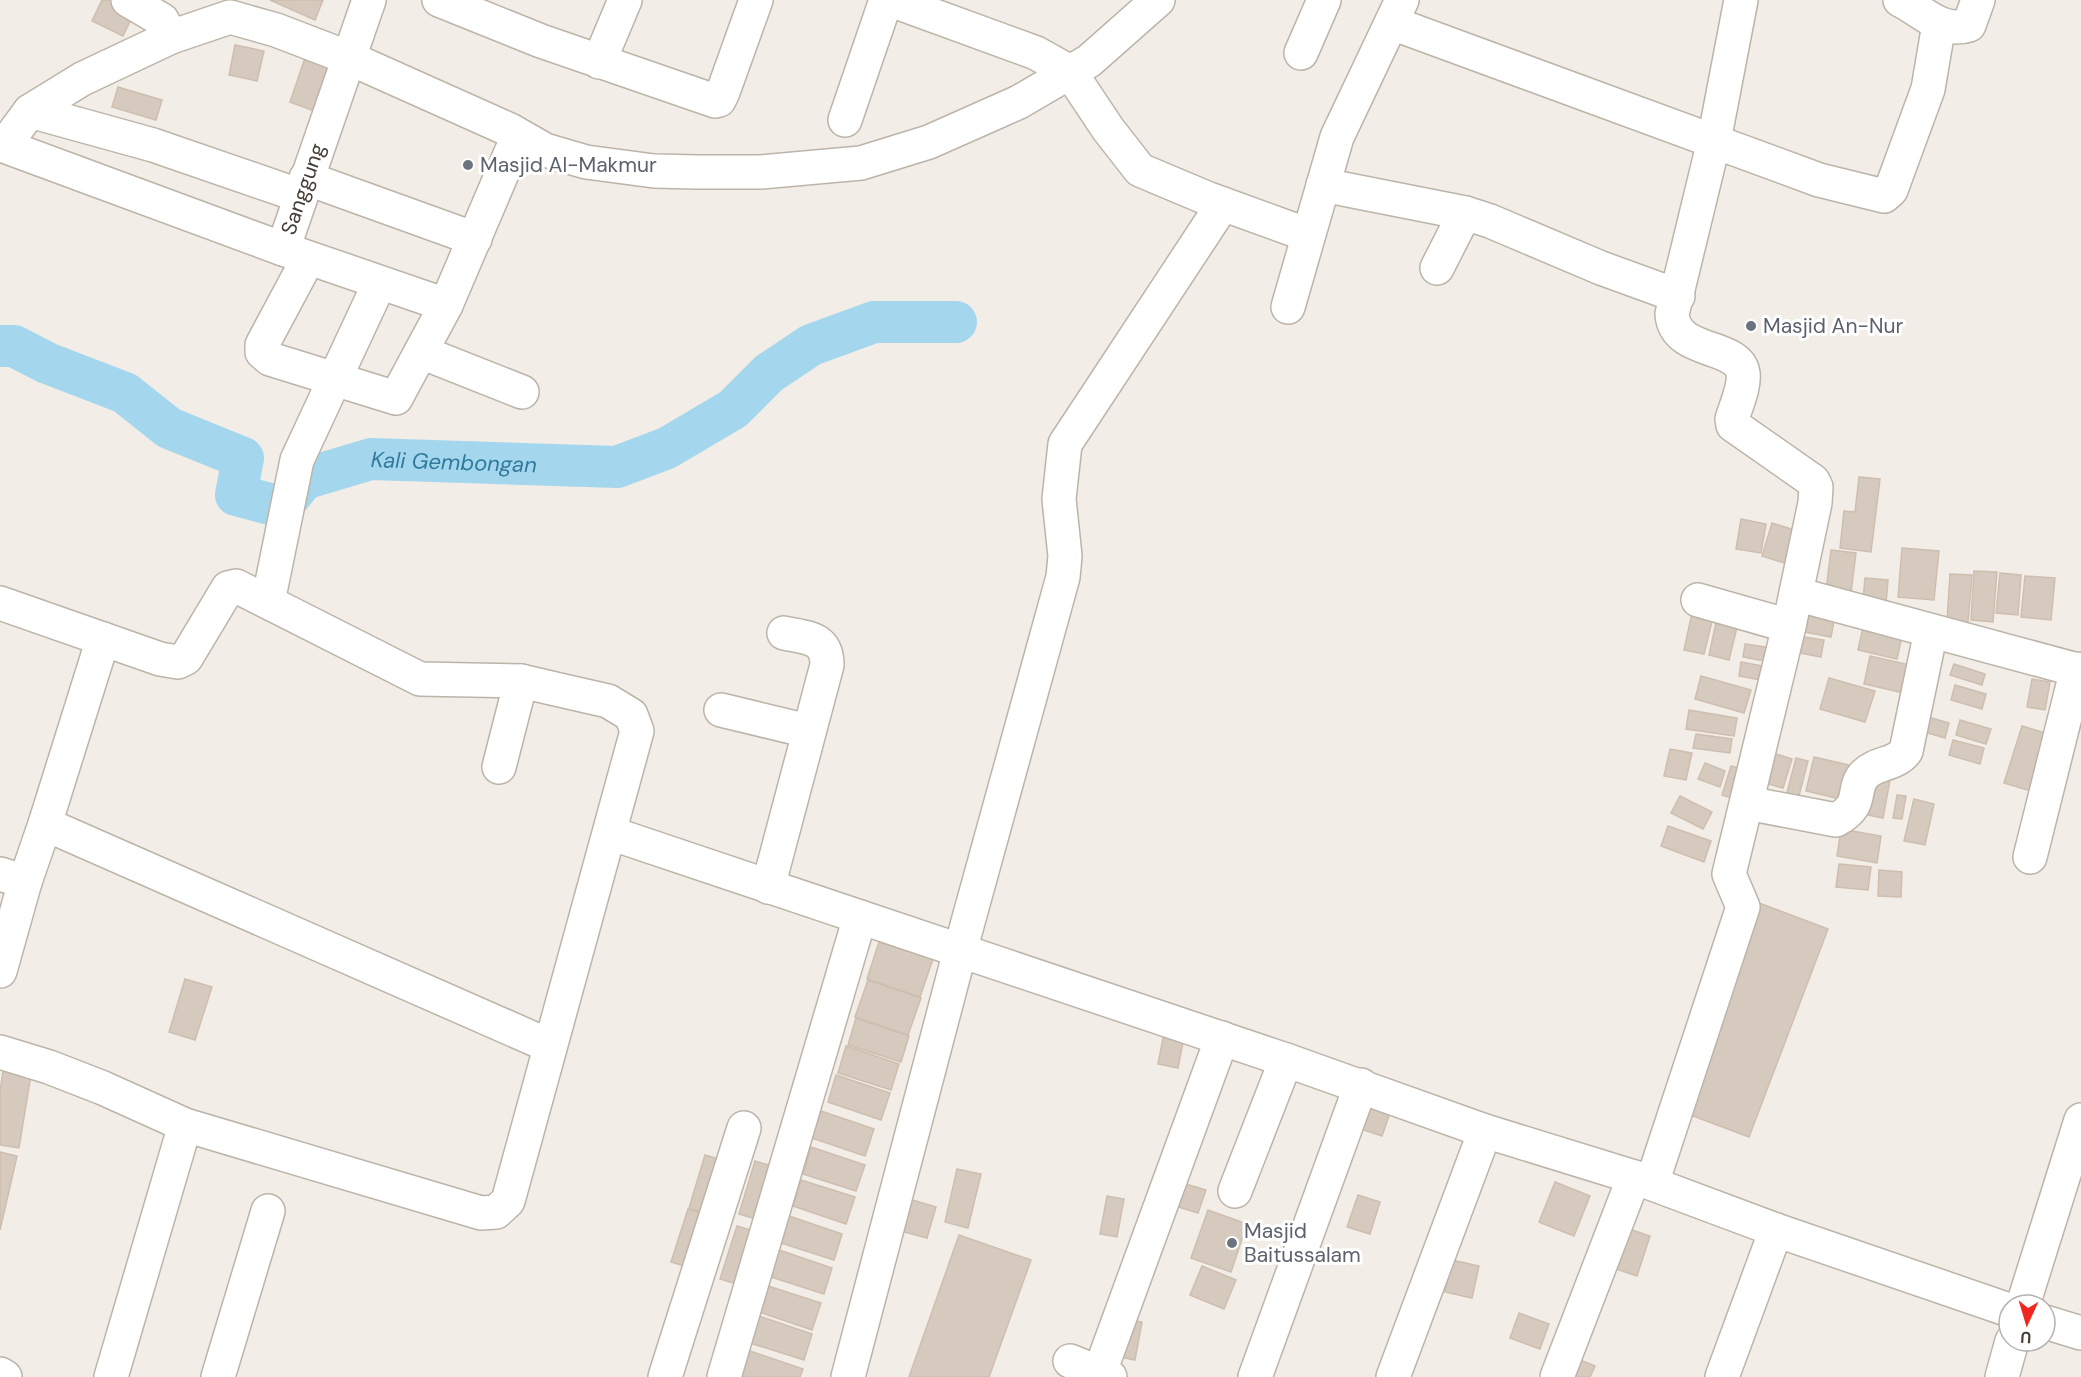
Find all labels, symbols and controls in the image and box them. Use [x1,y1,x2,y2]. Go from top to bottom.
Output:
street label: Sanggung [274,139,332,238]
place label: Masjid Al-Makmur [480,151,657,179]
marker: Masjid Al-Makmur [461,158,475,172]
place label: Masjid An-Nur [1763,312,1903,340]
marker: Masjid An-Nur [1744,319,1758,333]
water label: Kali Gembongan [370,445,537,479]
place label: Masjid Baitussalam [1244,1217,1361,1269]
marker: Masjid Baitussalam [1225,1236,1239,1250]
north arrow [1997,1293,2057,1353]
text: U [2020,1327,2032,1348]

